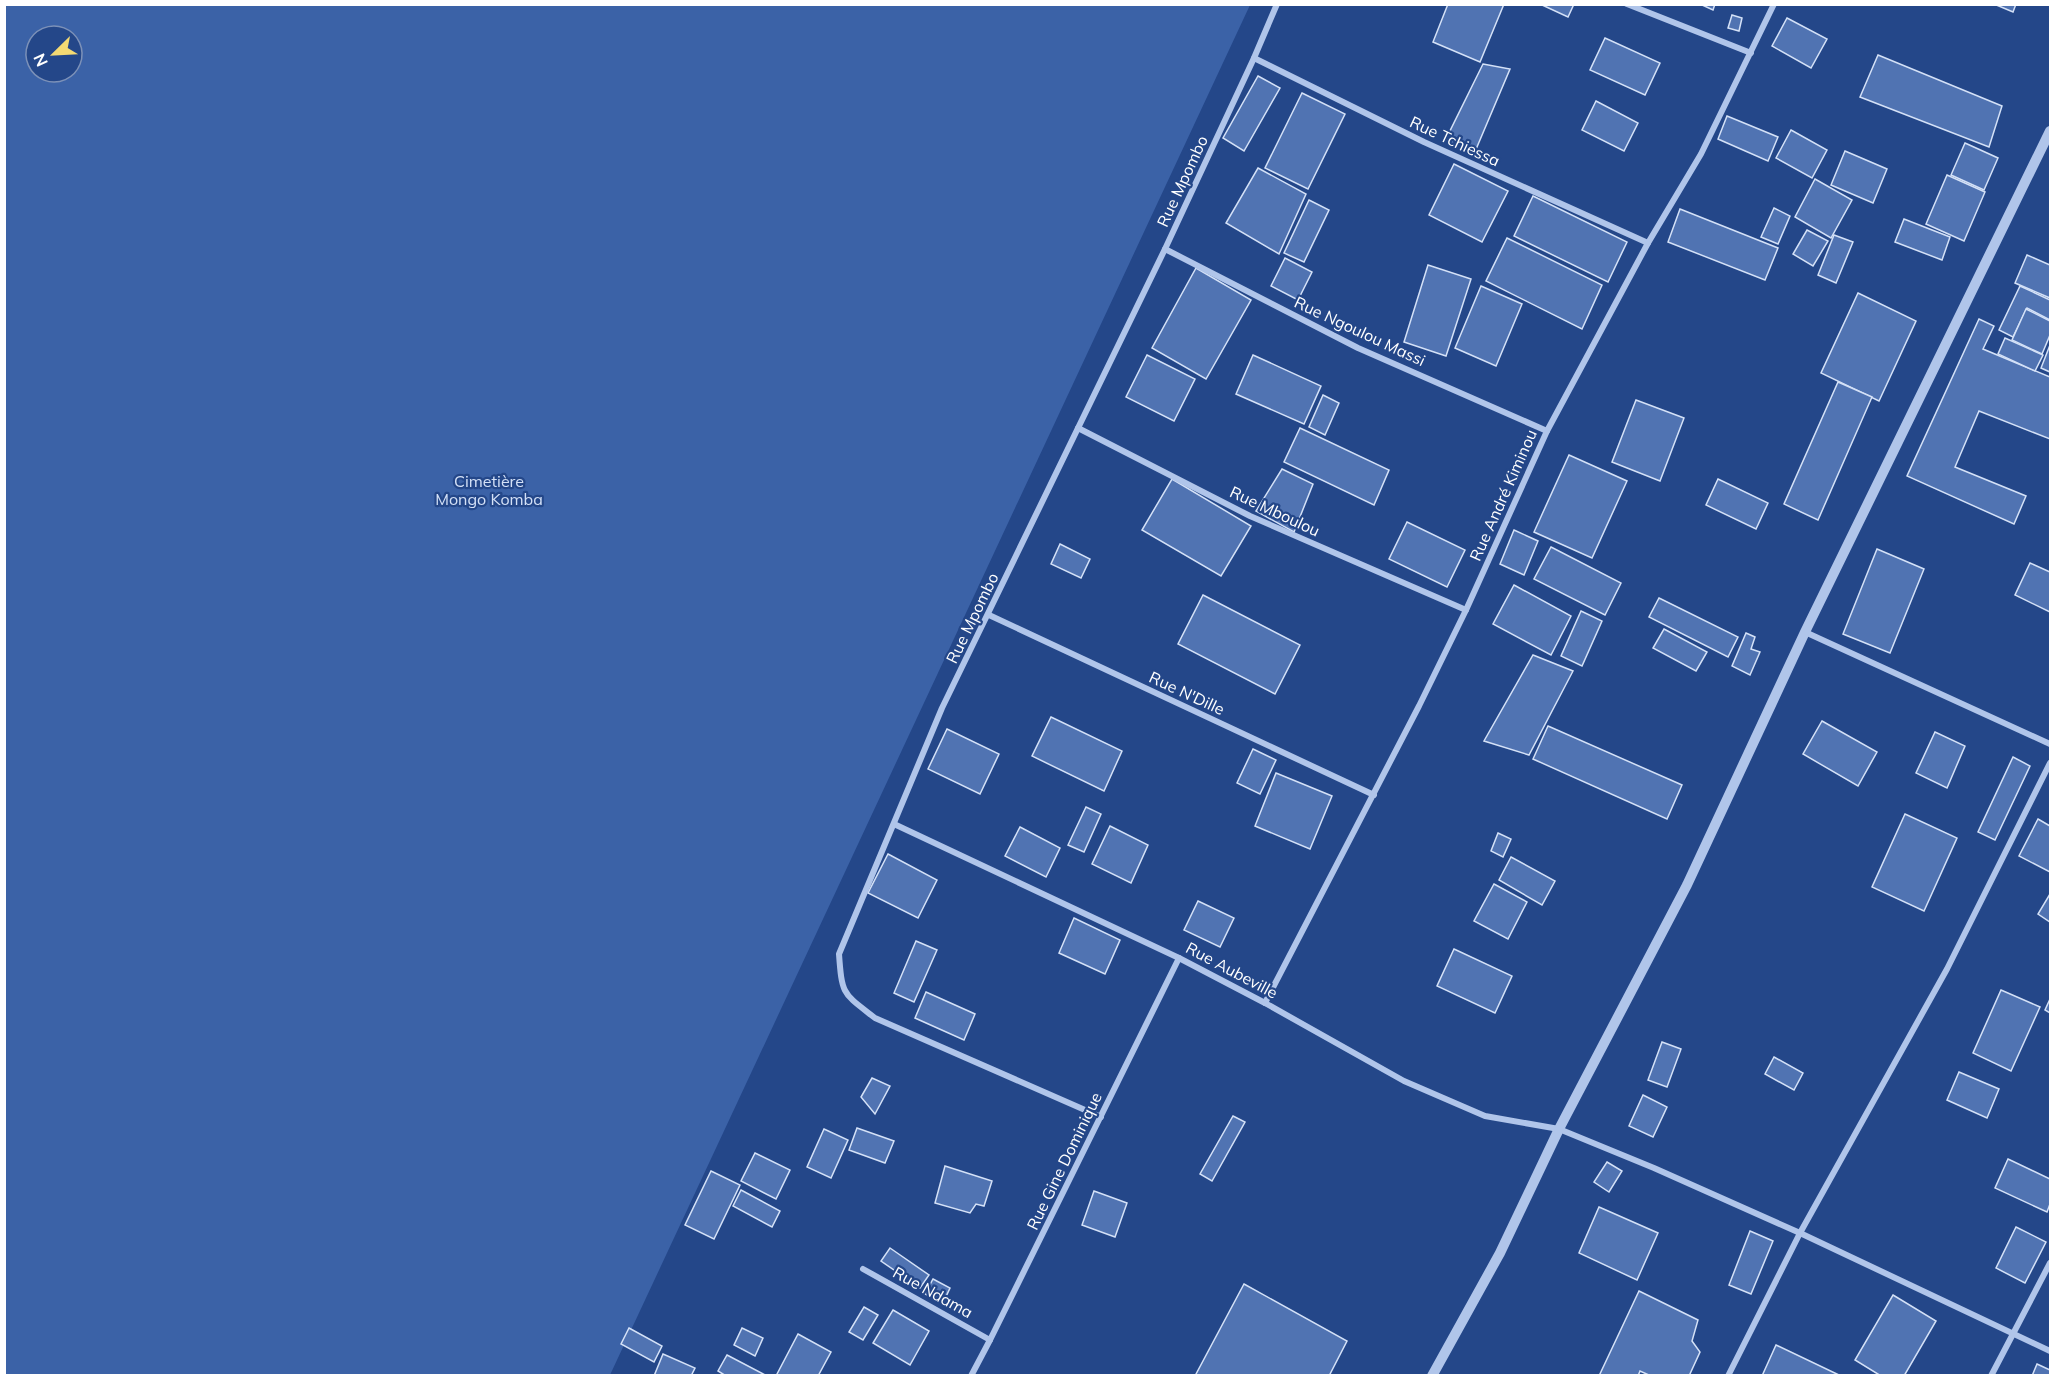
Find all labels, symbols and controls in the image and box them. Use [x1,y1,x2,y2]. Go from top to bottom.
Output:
north arrow [24,24,84,84]
text: N [29,51,52,70]
street label: Rue Tchiessa [1407,111,1503,171]
street label: Rue Mpombo [1152,132,1212,230]
street label: Rue Ngoulou Massi [1291,292,1429,370]
street label: Rue André Kiminou [1465,426,1541,564]
park label: Cimetière Mongo Komba [435,471,543,509]
street label: Rue Mboulou [1227,481,1323,541]
street label: Rue Mpombo [941,569,1003,667]
street label: Rue N'Dille [1146,667,1228,719]
street label: Rue Aubeville [1183,937,1281,1003]
street label: Rue Gine Dominique [1022,1089,1106,1233]
street label: Rue Ndama [890,1262,976,1322]

